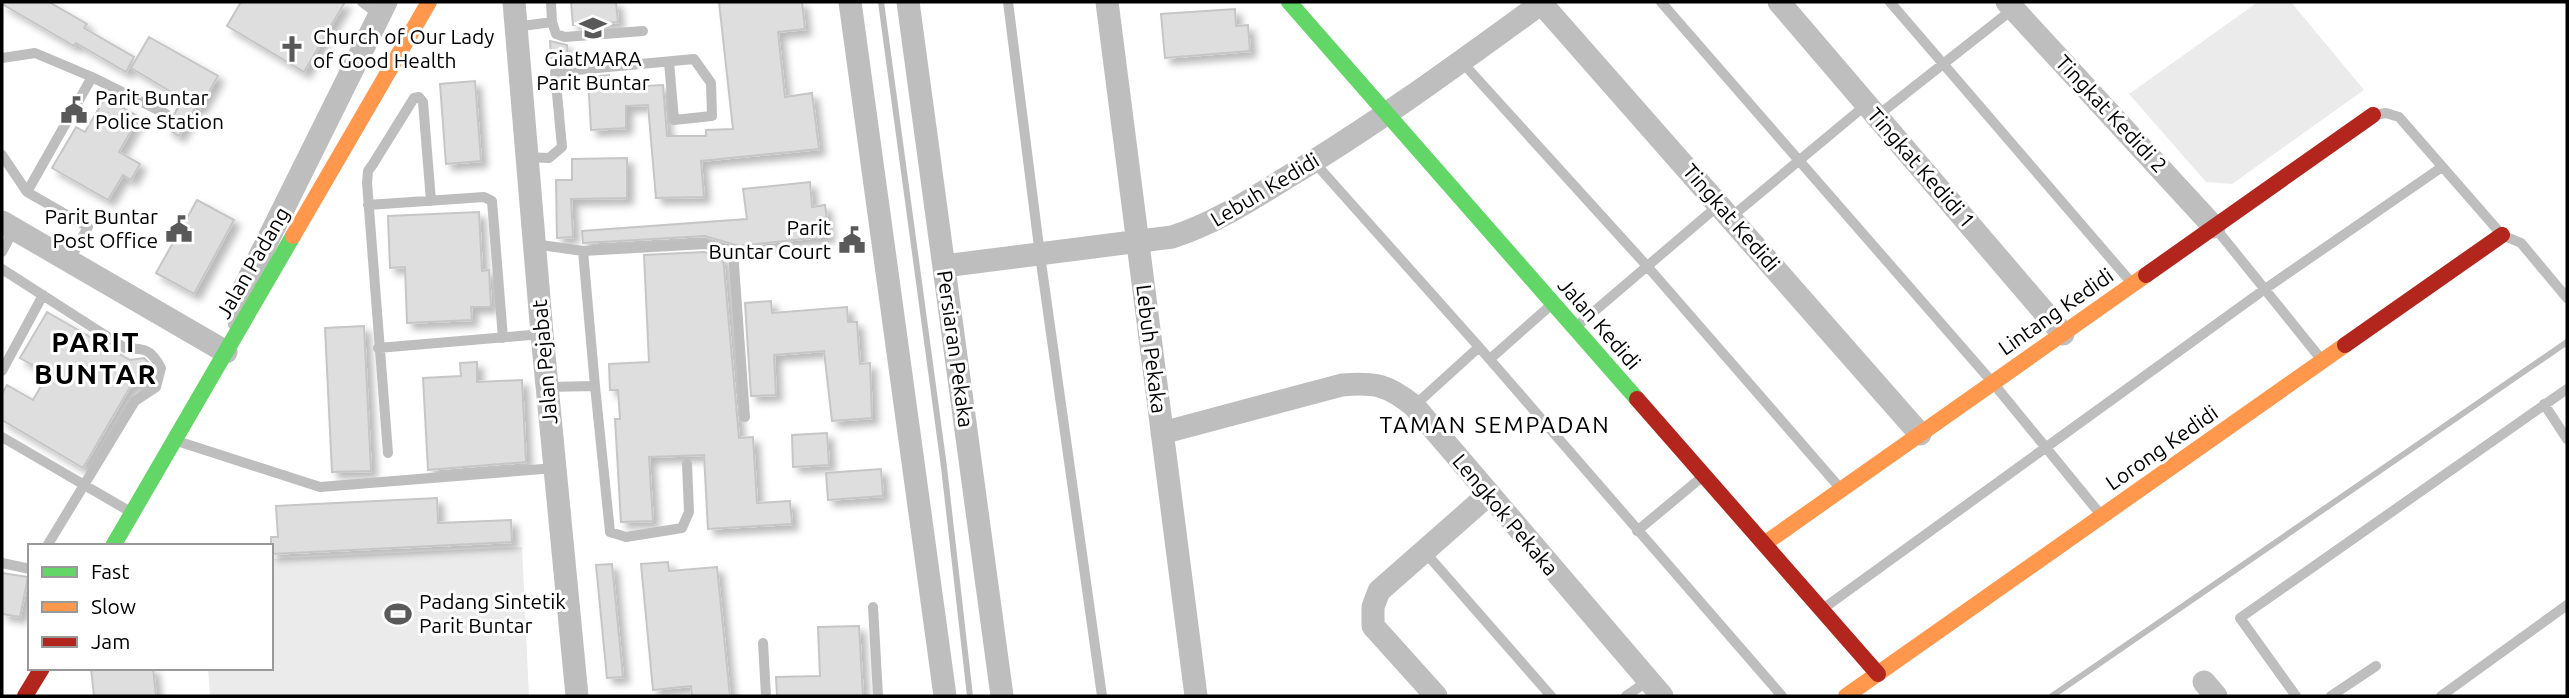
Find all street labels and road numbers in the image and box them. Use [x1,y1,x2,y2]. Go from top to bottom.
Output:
street label: Tingkat Kedidi 2 [2051,50,2172,177]
street label: Tingkat Kedidi 1 [1863,102,1980,232]
street label: Lebuh Kedidi [1206,147,1323,231]
street label: Tingkat Kedidi [1679,159,1785,276]
street label: Jalan Padang [211,203,294,322]
street label: Lintang Kedidi [1993,263,2117,360]
street label: Persiaran Pekaka [933,269,979,429]
street label: Jalan Kedidi [1554,273,1646,374]
street label: Lebuh Pekaka [1132,283,1172,415]
street label: Jalan Pejabat [527,299,561,426]
street label: Lorong Kedidi [2101,400,2222,495]
street label: Lengkok Pekaka [1448,449,1563,580]

